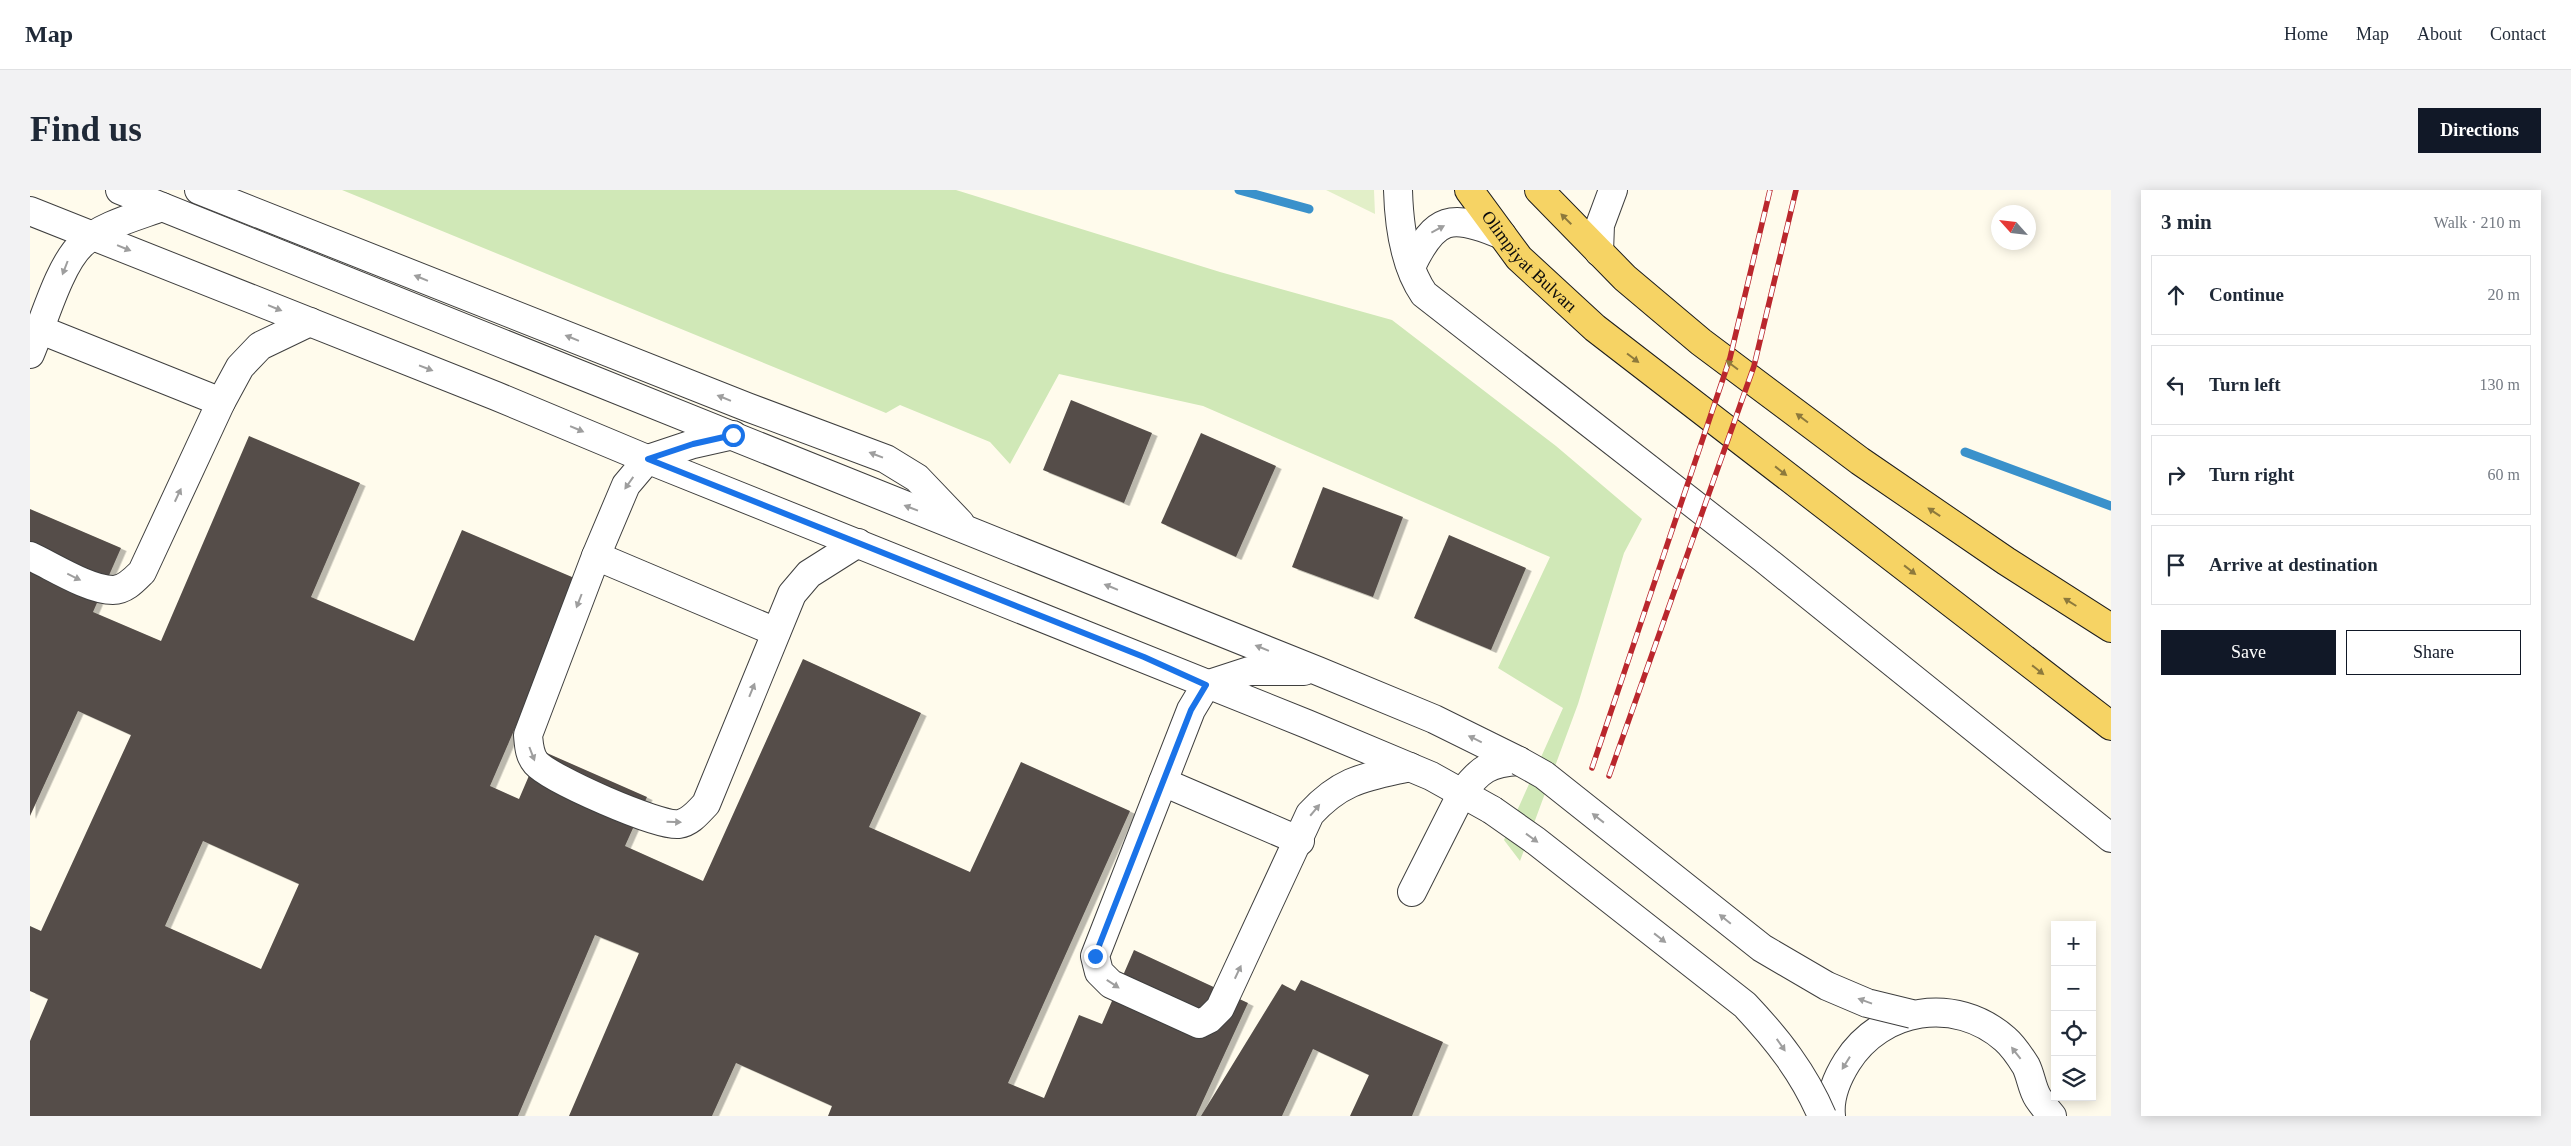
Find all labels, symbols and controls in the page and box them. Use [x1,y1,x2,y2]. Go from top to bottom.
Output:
text: Map [25,21,73,47]
text: Home [2284,24,2328,44]
text: Map [2356,24,2389,44]
text: About [2417,24,2462,44]
text: Contact [2490,24,2546,44]
button: Directions [2418,108,2541,153]
text: Find us [30,110,142,149]
north arrow [1991,205,2036,250]
street label: Olimpiyat Bulvarı [1478,207,1581,316]
text: 3 min [2161,210,2212,234]
one-way arrow [1560,213,1572,225]
text: Walk · 210 m [2434,214,2521,231]
one-way arrow [1431,225,1445,233]
one-way arrow [117,244,132,252]
one-way arrow [61,261,69,276]
one-way arrow [414,274,429,281]
icon: ahead [2162,281,2190,309]
text: Continue [2209,284,2284,305]
text: 20 m [2488,286,2520,303]
one-way arrow [268,305,282,313]
one-way arrow [565,334,580,341]
one-way arrow [1626,353,1640,363]
one-way arrow [1726,360,1739,371]
one-way arrow [419,364,434,372]
icon: left [2162,371,2190,399]
text: Turn left [2209,374,2281,395]
text: 130 m [2480,376,2520,393]
one-way arrow [716,394,731,401]
one-way arrow [1795,413,1809,423]
route start [722,424,745,447]
one-way arrow [570,426,584,434]
one-way arrow [868,451,883,458]
icon: right [2162,461,2190,489]
text: Turn right [2209,464,2294,485]
one-way arrow [1774,465,1787,476]
text: 60 m [2488,466,2520,483]
one-way arrow [624,476,634,489]
one-way arrow [174,488,182,502]
one-way arrow [903,504,918,512]
one-way arrow [1928,507,1941,517]
icon: arrive [2162,551,2190,579]
text: Arrive at destination [2209,554,2378,575]
one-way arrow [1903,565,1916,576]
one-way arrow [67,573,81,581]
one-way arrow [1104,583,1118,591]
one-way arrow [575,594,583,609]
one-way arrow [2063,597,2076,607]
button: Save [2161,630,2336,675]
button: Share [2346,630,2521,675]
one-way arrow [1254,644,1269,651]
one-way arrow [2031,665,2045,675]
one-way arrow [749,683,757,697]
one-way arrow [1468,735,1482,743]
one-way arrow [528,747,536,762]
one-way arrow [1309,804,1321,816]
one-way arrow [1592,813,1605,824]
one-way arrow [666,819,682,827]
one-way arrow [1525,833,1539,843]
one-way arrow [1719,914,1732,925]
map controls [2051,921,2096,1101]
button: + [2051,921,2096,966]
one-way arrow [1653,933,1666,944]
route end [1084,945,1107,968]
one-way arrow [1234,965,1242,979]
button: − [2051,966,2096,1011]
one-way arrow [1106,979,1119,988]
one-way arrow [1857,997,1872,1004]
button: locate [2051,1011,2096,1056]
one-way arrow [1776,1039,1786,1052]
one-way arrow [2011,1046,2021,1060]
one-way arrow [1842,1056,1851,1069]
button: layers [2051,1056,2096,1101]

